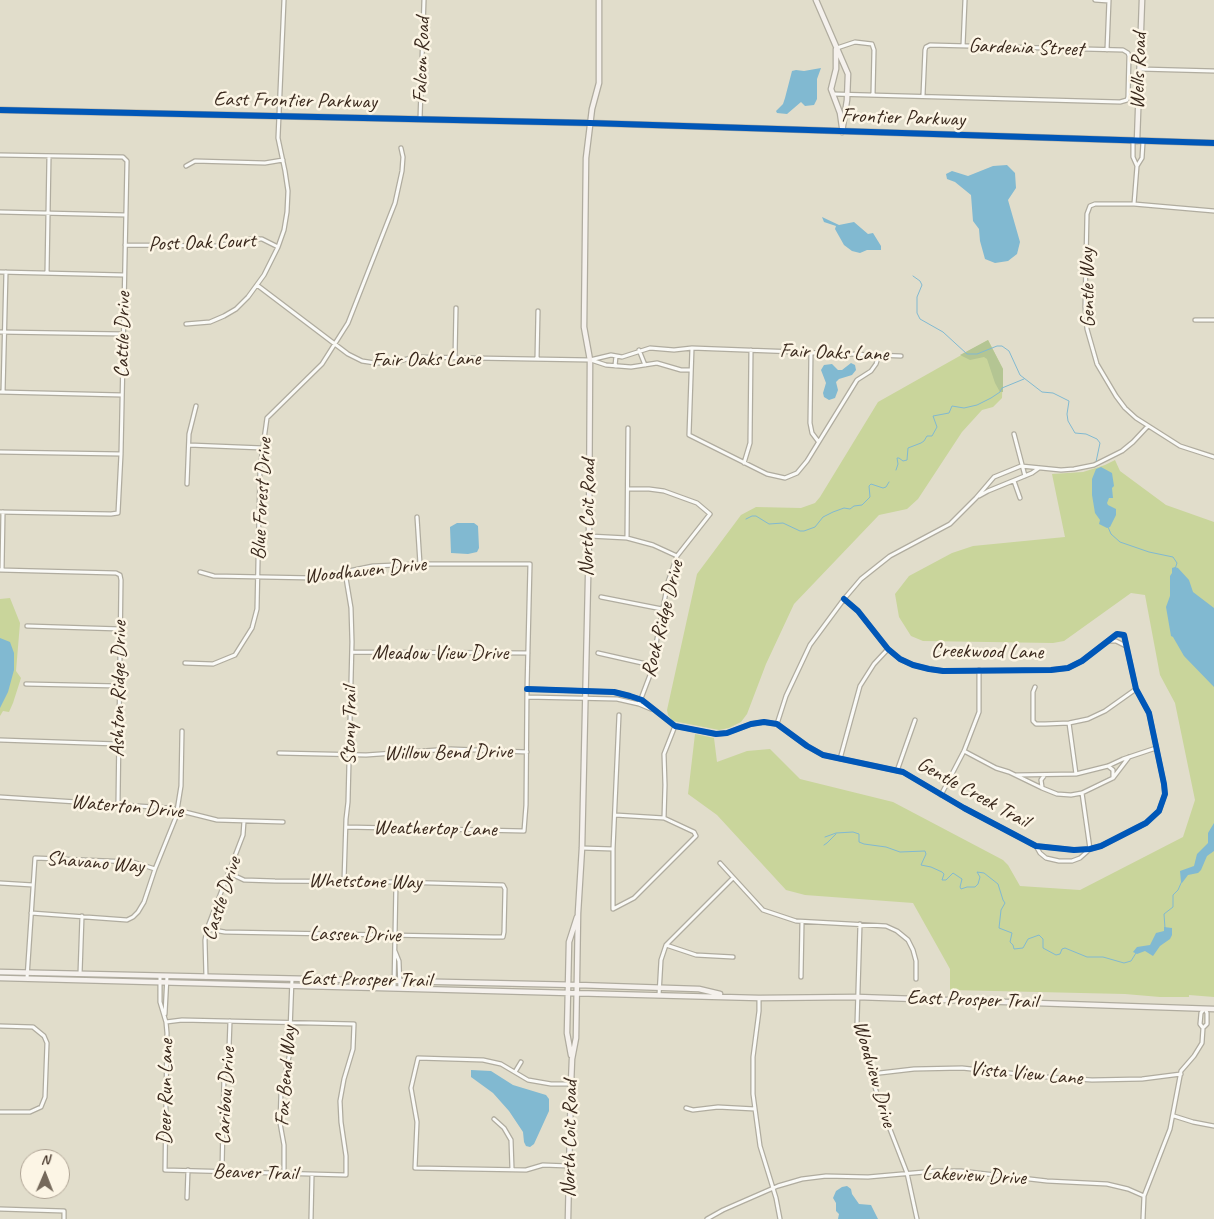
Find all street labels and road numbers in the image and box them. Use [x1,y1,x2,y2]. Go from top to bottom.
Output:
street label: Falcon Road [408,17,436,103]
street label: Wells Road [1125,32,1153,110]
street label: Gardenia Street [968,33,1084,63]
street label: East Frontier Parkway [213,87,377,115]
street label: Frontier Parkway [841,103,965,133]
street label: Post Oak Court [148,229,256,257]
street label: Gentle Way [1075,248,1101,328]
street label: Cattle Drive [110,292,136,378]
street label: Fair Oaks Lane [779,339,889,367]
street label: Fair Oaks Lane [372,346,480,374]
street label: Blue Forest Drive [246,437,278,561]
street label: North Coit Road [574,459,602,577]
street label: Woodhaven Drive [303,552,427,590]
street label: Rock Ridge Drive [636,558,690,680]
street label: Ashton Ridge Drive [105,621,133,757]
street label: Creekwood Lane [931,638,1043,666]
street label: Meadow View Drive [372,640,508,666]
street label: Stony Trail [337,686,363,766]
street label: Willow Bend Drive [384,739,512,767]
street label: Gentle Creek Trail [912,752,1034,834]
street label: Waterton Drive [70,790,184,824]
street label: Weathertop Lane [373,815,497,843]
street label: Shavano Way [45,846,145,880]
street label: Castle Drive [197,854,247,944]
street label: Whetstone Way [308,868,422,896]
street label: Lassen Drive [309,922,401,948]
street label: East Prosper Trail [300,966,432,994]
street label: East Prosper Trail [906,985,1038,1015]
street label: Woodview Drive [847,1018,901,1130]
street label: Fox Bend Way [270,1025,302,1127]
street label: Deer Run Lane [152,1039,180,1145]
street label: Caribou Drive [211,1047,241,1145]
street label: Vista View Lane [969,1057,1083,1091]
street label: North Coit Road [556,1080,584,1198]
street label: Beaver Trail [212,1159,298,1187]
street label: Lakeview Drive [921,1161,1027,1191]

